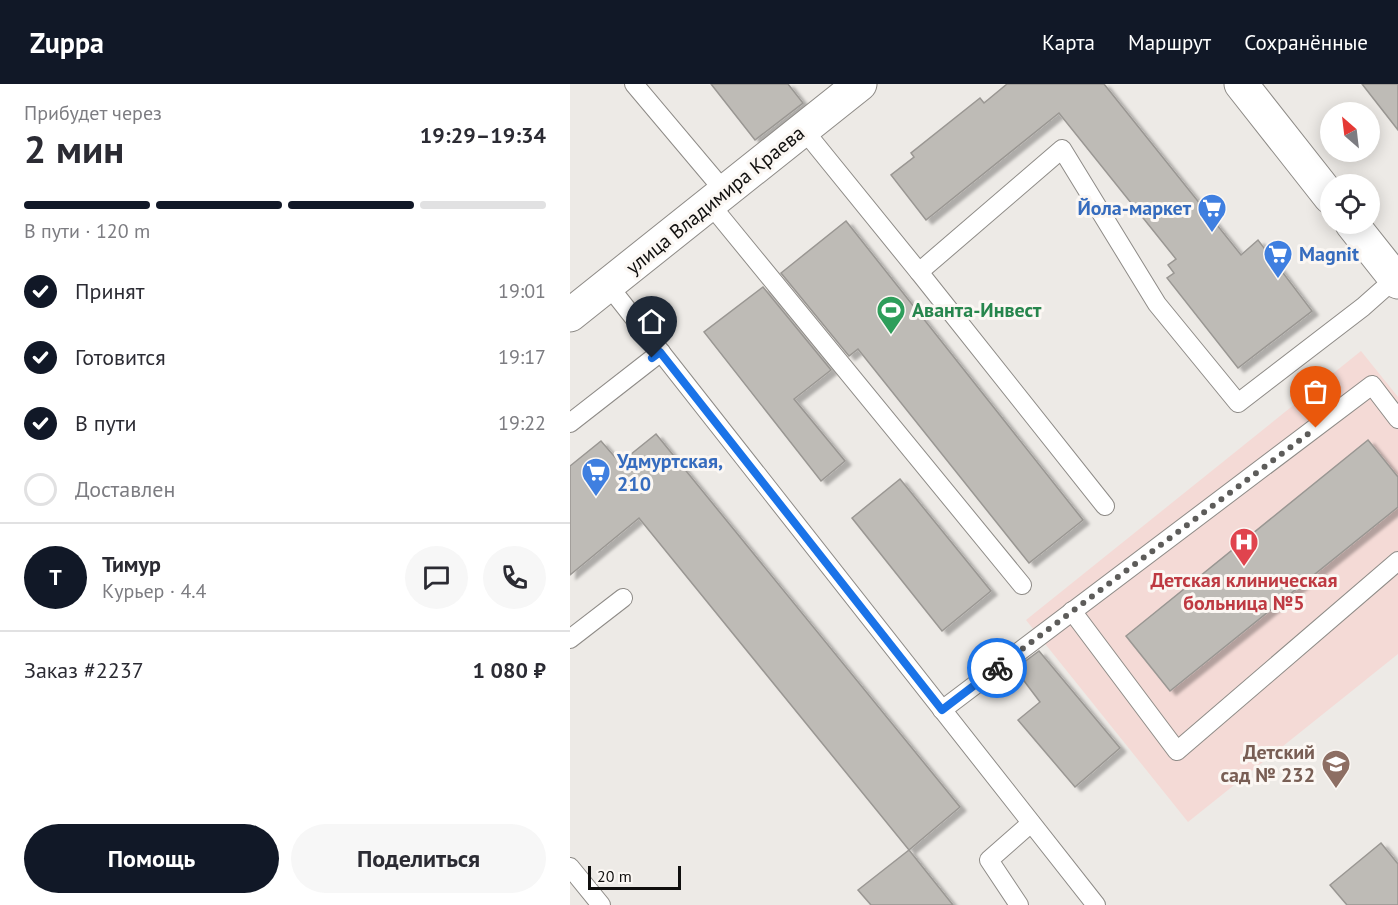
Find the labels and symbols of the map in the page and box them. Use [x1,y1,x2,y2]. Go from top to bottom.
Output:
north arrow [1320,102,1380,162]
street label: улица Владимира Краева [620,120,810,280]
supermarket icon: Йола-маркет [1196,192,1228,234]
place label: Йола-маркет [1077,195,1192,221]
supermarket icon: Magnit [1262,238,1294,280]
place label: Magnit [1299,241,1359,267]
sports icon: Аванта-Инвест [875,294,907,336]
pin [626,296,677,358]
place label: Аванта-Инвест [912,297,1042,323]
pin [1290,366,1341,428]
place label: Удмуртская, 210 [616,448,723,497]
supermarket icon: Удмуртская, 210 [580,456,612,498]
hospital icon: Детская клиническая больница №5 [1228,526,1260,568]
place label: Детская клиническая больница №5 [1150,567,1338,616]
courier [967,638,1027,698]
place label: Детский сад № 232 [1220,739,1315,788]
school or university icon: Детский сад № 232 [1320,748,1352,790]
scale bar [588,863,681,890]

